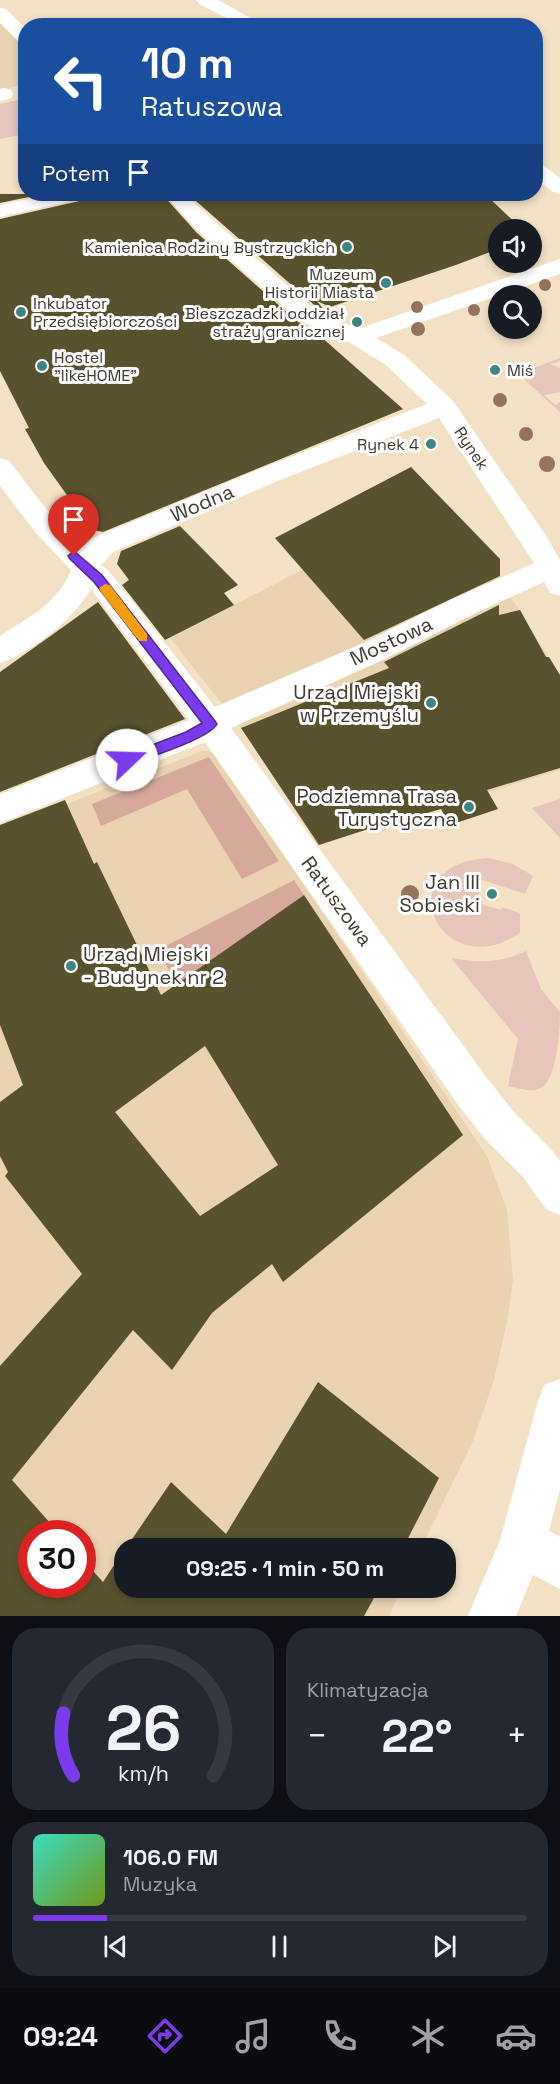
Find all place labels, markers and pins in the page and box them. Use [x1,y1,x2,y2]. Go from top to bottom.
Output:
place label: Kamienica Rodziny Bystrzyckich [85,237,335,258]
marker: Kamienica Rodziny Bystrzyckich [340,240,354,254]
place label: Muzeum Historii Miasta [265,264,374,303]
marker: Muzeum Historii Miasta [379,276,393,290]
place label: Inkubator Przedsiębiorczości [33,293,177,332]
place label: Bieszczadzki oddział straży granicznej [185,303,345,342]
marker: Inkubator Przedsiębiorczości [14,305,28,319]
marker: Bieszczadzki oddział straży granicznej [350,315,364,329]
place label: Hostel "likeHOME" [54,347,137,386]
marker: Hostel "likeHOME" [35,359,49,373]
place label: Miś [507,360,533,381]
marker: Miś [488,363,502,377]
place label: Rynek 4 [357,434,419,455]
marker: Rynek 4 [424,437,438,451]
pin [48,494,99,556]
place label: Urząd Miejski w Przemyślu [293,679,419,728]
marker: Urząd Miejski w Przemyślu [424,696,438,710]
place label: Podziemna Trasa Turystyczna [296,783,457,832]
marker: Podziemna Trasa Turystyczna [462,800,476,814]
place label: Jan III Sobieski [400,869,480,918]
marker: Jan III Sobieski [485,887,499,901]
place label: Urząd Miejski - Budynek nr 2 [83,941,224,990]
marker: Urząd Miejski - Budynek nr 2 [64,959,78,973]

